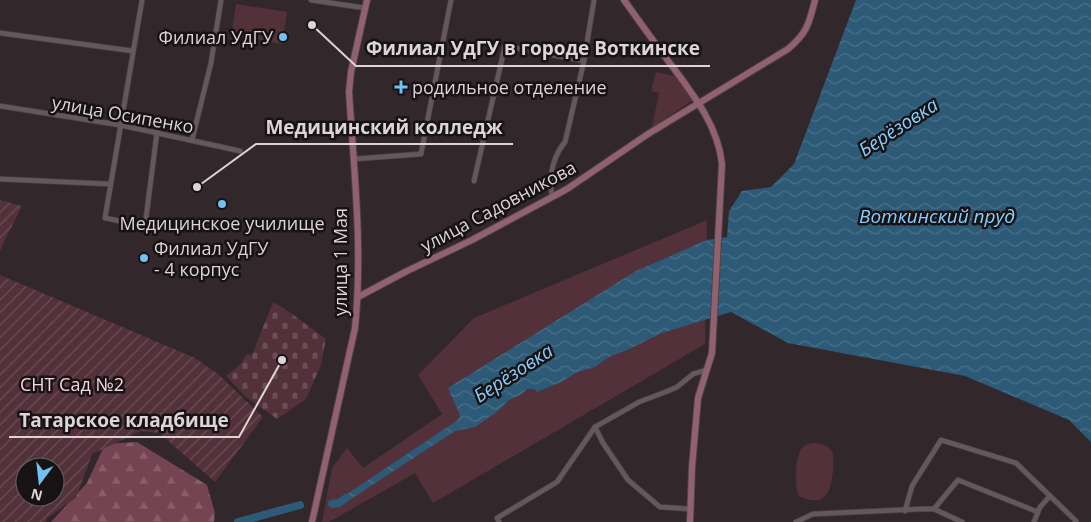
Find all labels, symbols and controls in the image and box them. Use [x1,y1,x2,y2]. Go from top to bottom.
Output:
place label: Филиал УдГУ [159,25,274,49]
marker: Филиал УдГУ [277,31,289,43]
callout: Филиал УдГУ в городе Воткинске [356,32,710,66]
text: Филиал УдГУ в городе Воткинске [366,35,700,61]
place label: родильное отделение [412,75,607,99]
marker: родильное отделение [394,80,408,94]
street label: улица Осипенко [50,90,196,138]
water label: Берёзовка [853,92,943,162]
callout: Медицинский колледж [256,110,513,144]
text: Медицинский колледж [265,114,503,140]
street label: улица Садовникова [416,155,580,257]
marker: Медицинское училище [216,198,228,210]
water label: Воткинский пруд [859,203,1015,229]
street label: улица 1 Мая [328,208,352,316]
place label: Медицинское училище [119,211,325,235]
place label: Филиал УдГУ - 4 корпус [154,236,269,281]
marker: Филиал УдГУ - 4 корпус [138,252,150,264]
water label: Берёзовка [468,338,558,408]
park label: СНТ Сад №2 [20,372,124,396]
callout: Татарское кладбище [9,403,239,437]
text: Татарское кладбище [19,407,229,433]
north arrow [15,457,65,507]
text: N [29,484,44,506]

